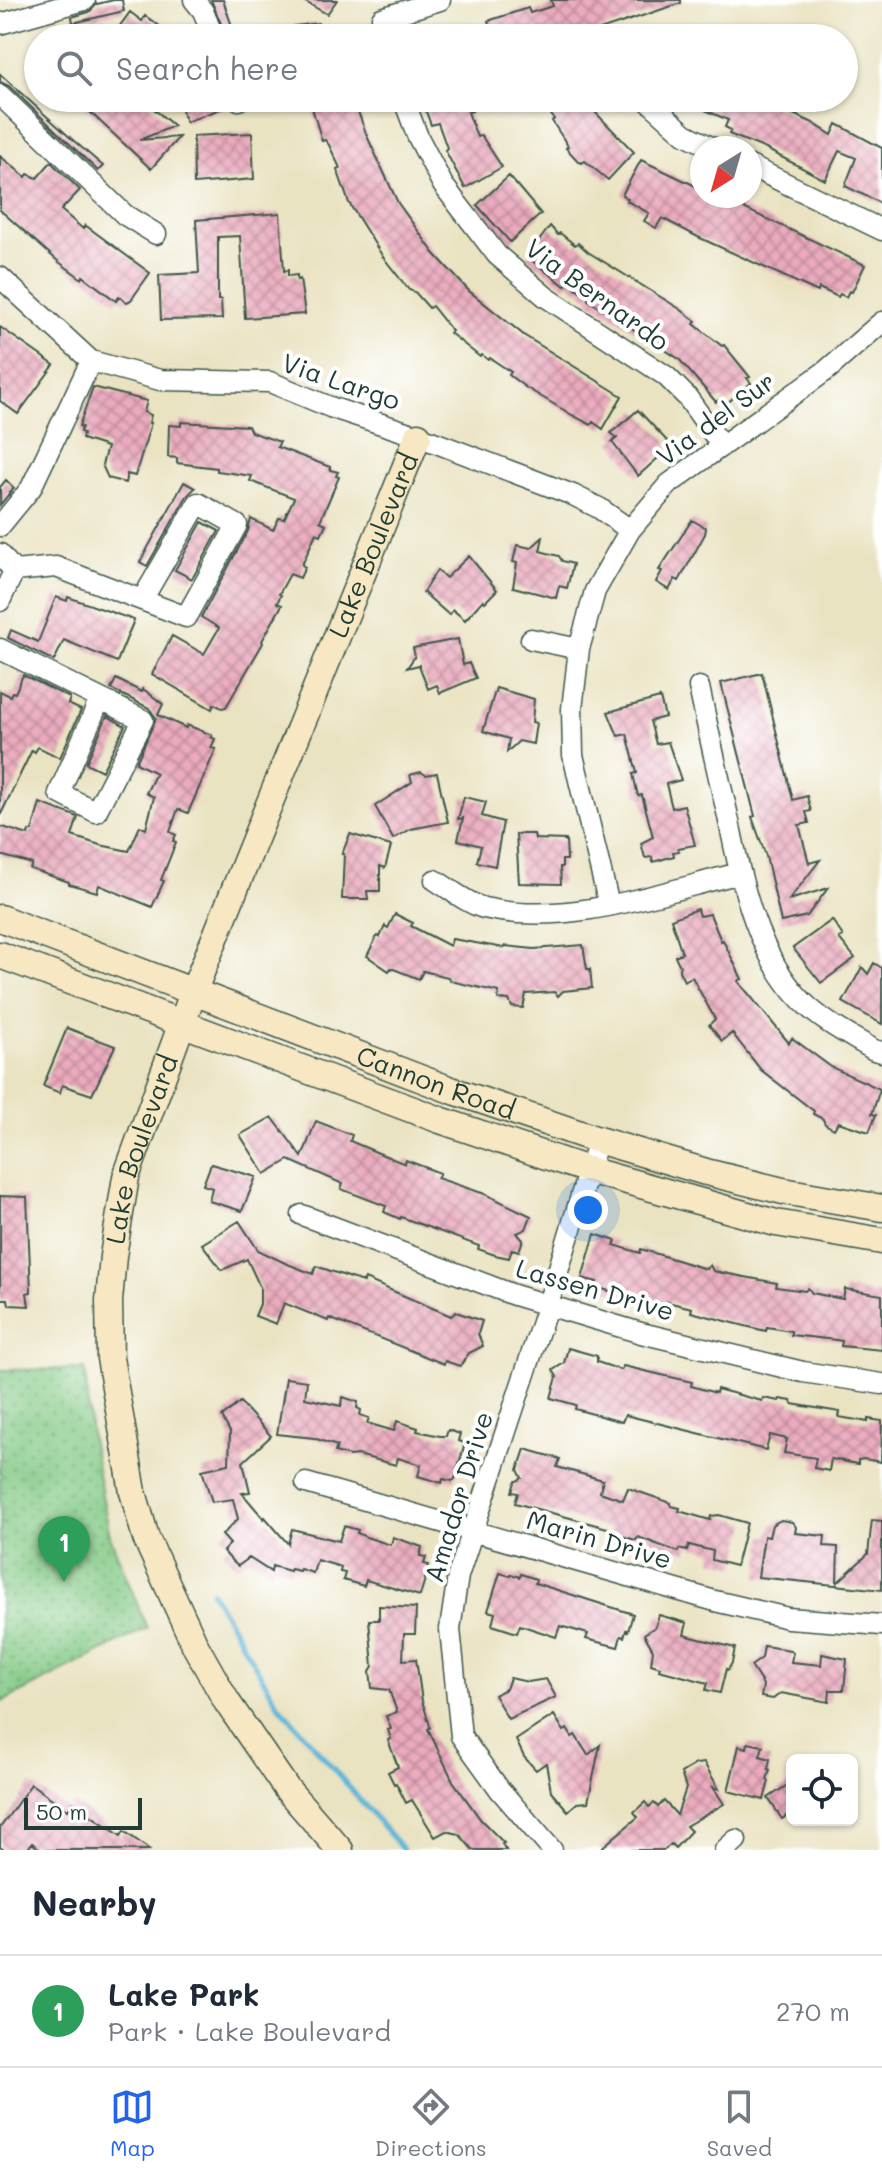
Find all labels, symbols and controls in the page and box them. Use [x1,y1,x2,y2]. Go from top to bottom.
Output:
search box [24,24,858,112]
icon: search [52,46,96,90]
text: Search here [116,48,299,88]
north arrow [690,136,762,208]
street label: Via Bernardo [519,230,676,358]
street label: Via Largo [278,345,405,417]
street label: Via del Sur [649,364,781,473]
street label: Lake Boulevard [320,448,425,642]
street label: Cannon Road [352,1038,520,1127]
street label: Lake Boulevard [97,1050,185,1246]
your location [568,1190,608,1230]
street label: Lassen Drive [512,1250,678,1328]
street label: Amador Drive [416,1407,500,1586]
street label: Marin Drive [523,1502,676,1576]
pin: 1 [38,1516,90,1582]
map controls [786,1754,858,1826]
button: locate [786,1754,858,1826]
scale bar [24,1794,142,1830]
text: 50 m [36,1797,87,1826]
text: Nearby [32,1880,157,1925]
text: Lake Park [108,1974,259,2014]
text: 1 [52,1994,64,2028]
text: 270 m [776,1994,850,2028]
text: Park · Lake Boulevard [108,2014,391,2048]
tab: Map [110,2085,155,2162]
tab: Directions [375,2085,487,2162]
tab: Saved [707,2085,772,2162]

